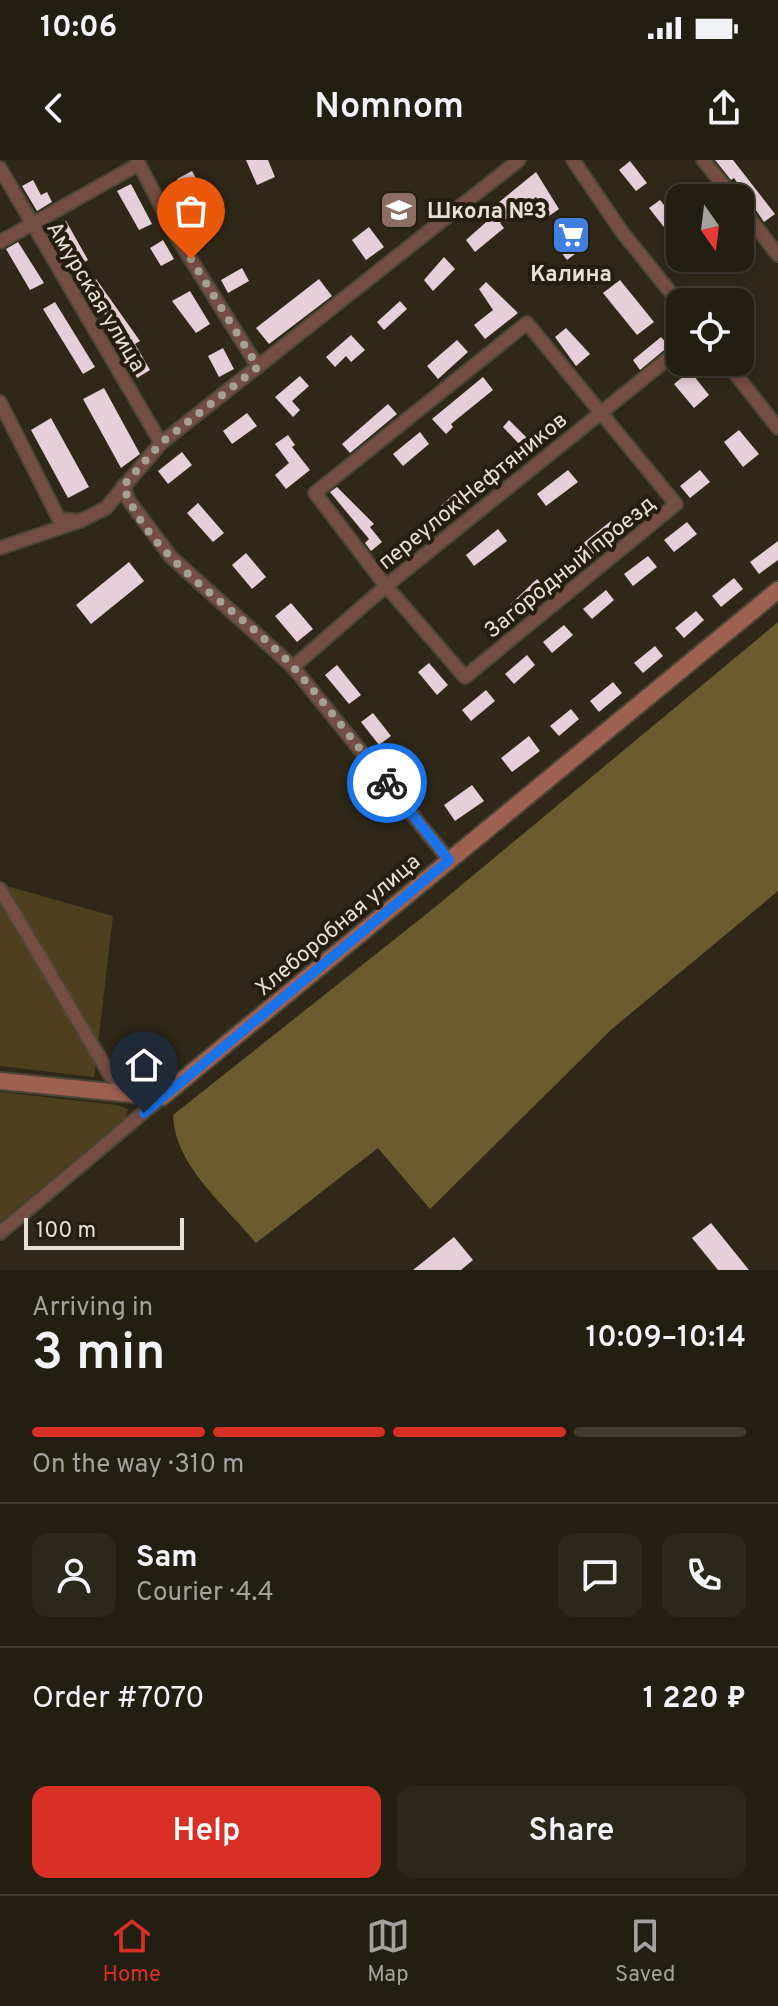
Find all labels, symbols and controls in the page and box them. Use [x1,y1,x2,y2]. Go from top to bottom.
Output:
text: 10:06 [40,10,117,47]
text: Nomnom [314,85,464,131]
icon: back [32,86,76,130]
icon: share [702,86,746,130]
pin [157,177,225,259]
north arrow [666,184,754,272]
map controls [666,184,754,376]
icon: bag [169,189,213,233]
school or university icon: Школа №3 [378,189,420,231]
place label: Школа №3 [427,199,547,226]
supermarket icon: Калина [550,214,592,256]
street label: Амурская улица [39,217,150,377]
place label: Калина [530,262,612,289]
button: locate [666,288,754,376]
street label: переулок Нефтяников [374,407,574,577]
street label: Загородный проезд [480,491,661,645]
courier [347,743,427,823]
icon: bike [365,761,409,805]
street label: Хлеборобная улица [251,849,426,1003]
pin [110,1031,178,1113]
icon: home [122,1043,166,1087]
scale bar [24,1214,184,1250]
text: 100 m [36,1218,96,1245]
text: Arriving in [32,1292,153,1325]
text: 10:09–10:14 [586,1320,746,1357]
text: 3 min [32,1322,165,1388]
text: On the way · 310 m [32,1449,244,1482]
button: person [32,1533,116,1617]
button: chat [558,1533,642,1617]
button: phone [662,1533,746,1617]
text: Sam [136,1540,198,1577]
text: Courier · 4.4 [136,1577,274,1610]
text: Order #7070 [32,1681,205,1718]
text: 1 220 ₽ [643,1681,746,1718]
button: Help [32,1786,381,1878]
button: Share [397,1786,746,1878]
tab: Home [103,1914,161,1989]
tab: Map [366,1914,410,1989]
tab: Saved [615,1914,675,1989]

